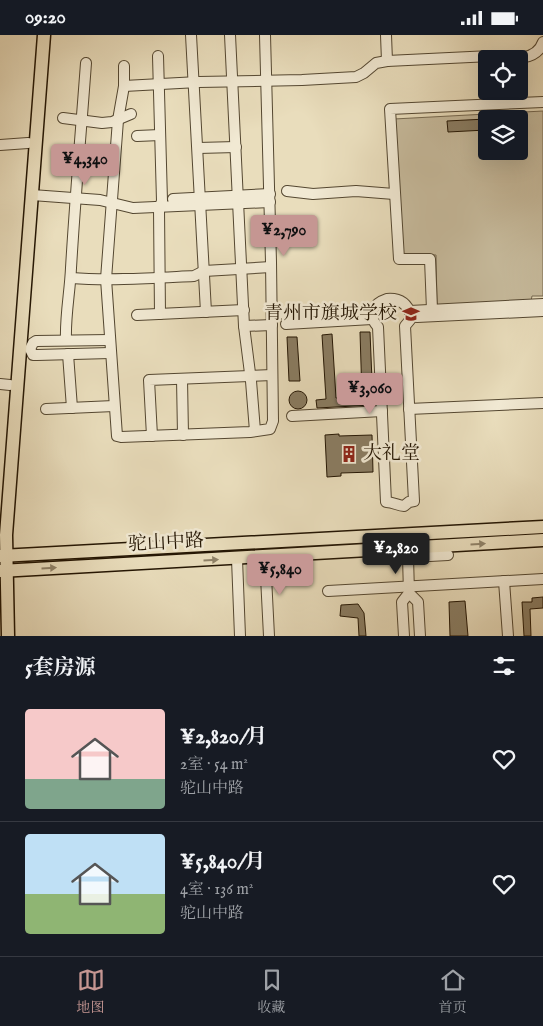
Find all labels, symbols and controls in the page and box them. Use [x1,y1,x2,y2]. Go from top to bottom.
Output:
text: 09:20 [25,6,66,30]
map controls [478,50,528,160]
button: locate [478,50,528,100]
button: layers [478,110,528,160]
pin: ¥4,340 [44,143,126,186]
text: ¥4,340 [62,150,108,170]
pin: ¥2,790 [243,215,325,257]
text: ¥2,790 [262,221,306,241]
place label: 青州市旗城学校 [264,302,397,326]
school or university icon: 青州市旗城学校 [401,304,421,324]
pin: ¥3,060 [329,373,411,415]
text: ¥3,060 [348,379,392,399]
place label: 大礼堂 [363,442,420,466]
building icon: 大礼堂 [339,444,359,464]
street label: 驼山中路 [127,529,205,557]
pin: ¥2,820 [355,533,437,575]
text: ¥2,820 [373,539,419,559]
one-way arrow [470,540,486,548]
pin: ¥5,840 [239,553,321,596]
one-way arrow [203,555,219,563]
text: ¥5,840 [258,560,302,580]
one-way arrow [41,564,57,572]
icon: filters [490,652,518,680]
text: 5套房源 [25,655,96,682]
text: ¥2,820/月 [180,724,267,751]
icon: home [65,729,125,789]
icon: heart [490,745,518,773]
text: 2室 · 54 m² [180,755,248,775]
text: 驼山中路 [180,779,244,799]
text: ¥5,840/月 [180,849,266,876]
icon: home [65,854,125,914]
icon: heart [490,870,518,898]
text: 4室 · 136 m² [180,880,253,900]
text: 驼山中路 [180,904,244,924]
tab: 地图 [77,966,105,1017]
tab: 收藏 [258,966,286,1017]
tab: 首页 [439,966,467,1017]

